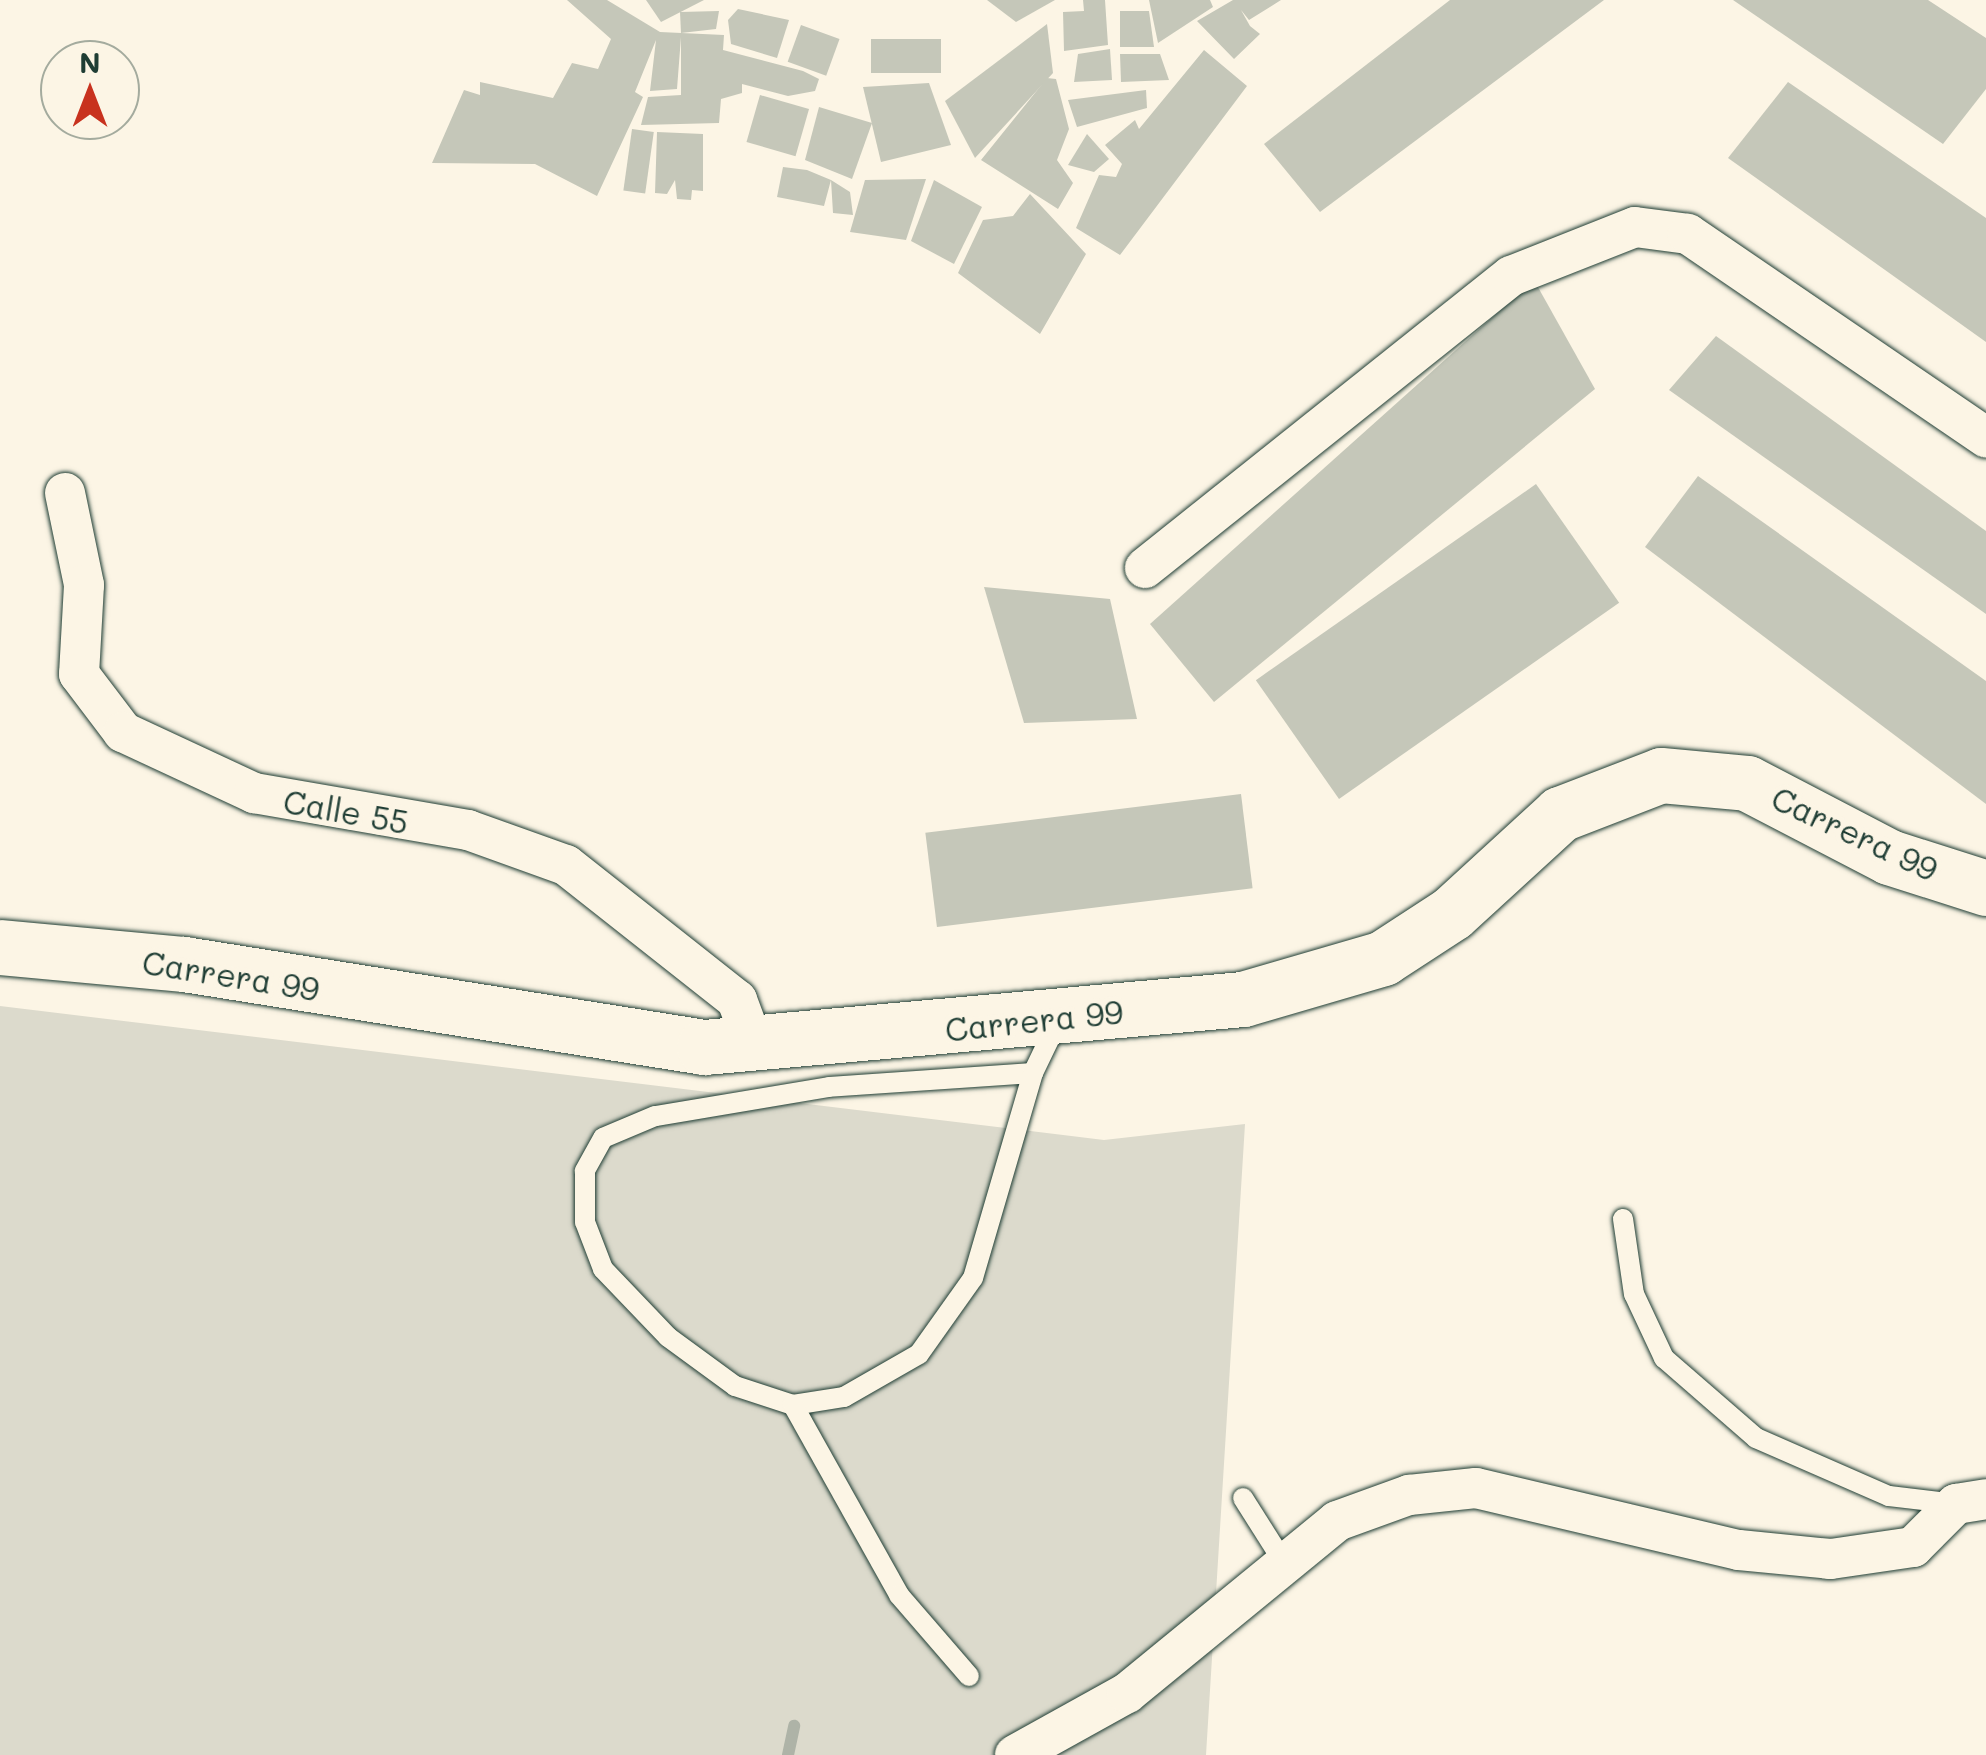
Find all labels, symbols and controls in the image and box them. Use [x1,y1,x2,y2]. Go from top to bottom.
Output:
north arrow [40,40,140,140]
text: N [79,44,101,80]
street label: Carrera 99 [1766,778,1944,888]
street label: Calle 55 [281,781,411,841]
street label: Carrera 99 [140,942,322,1008]
street label: Carrera 99 [943,992,1125,1048]

